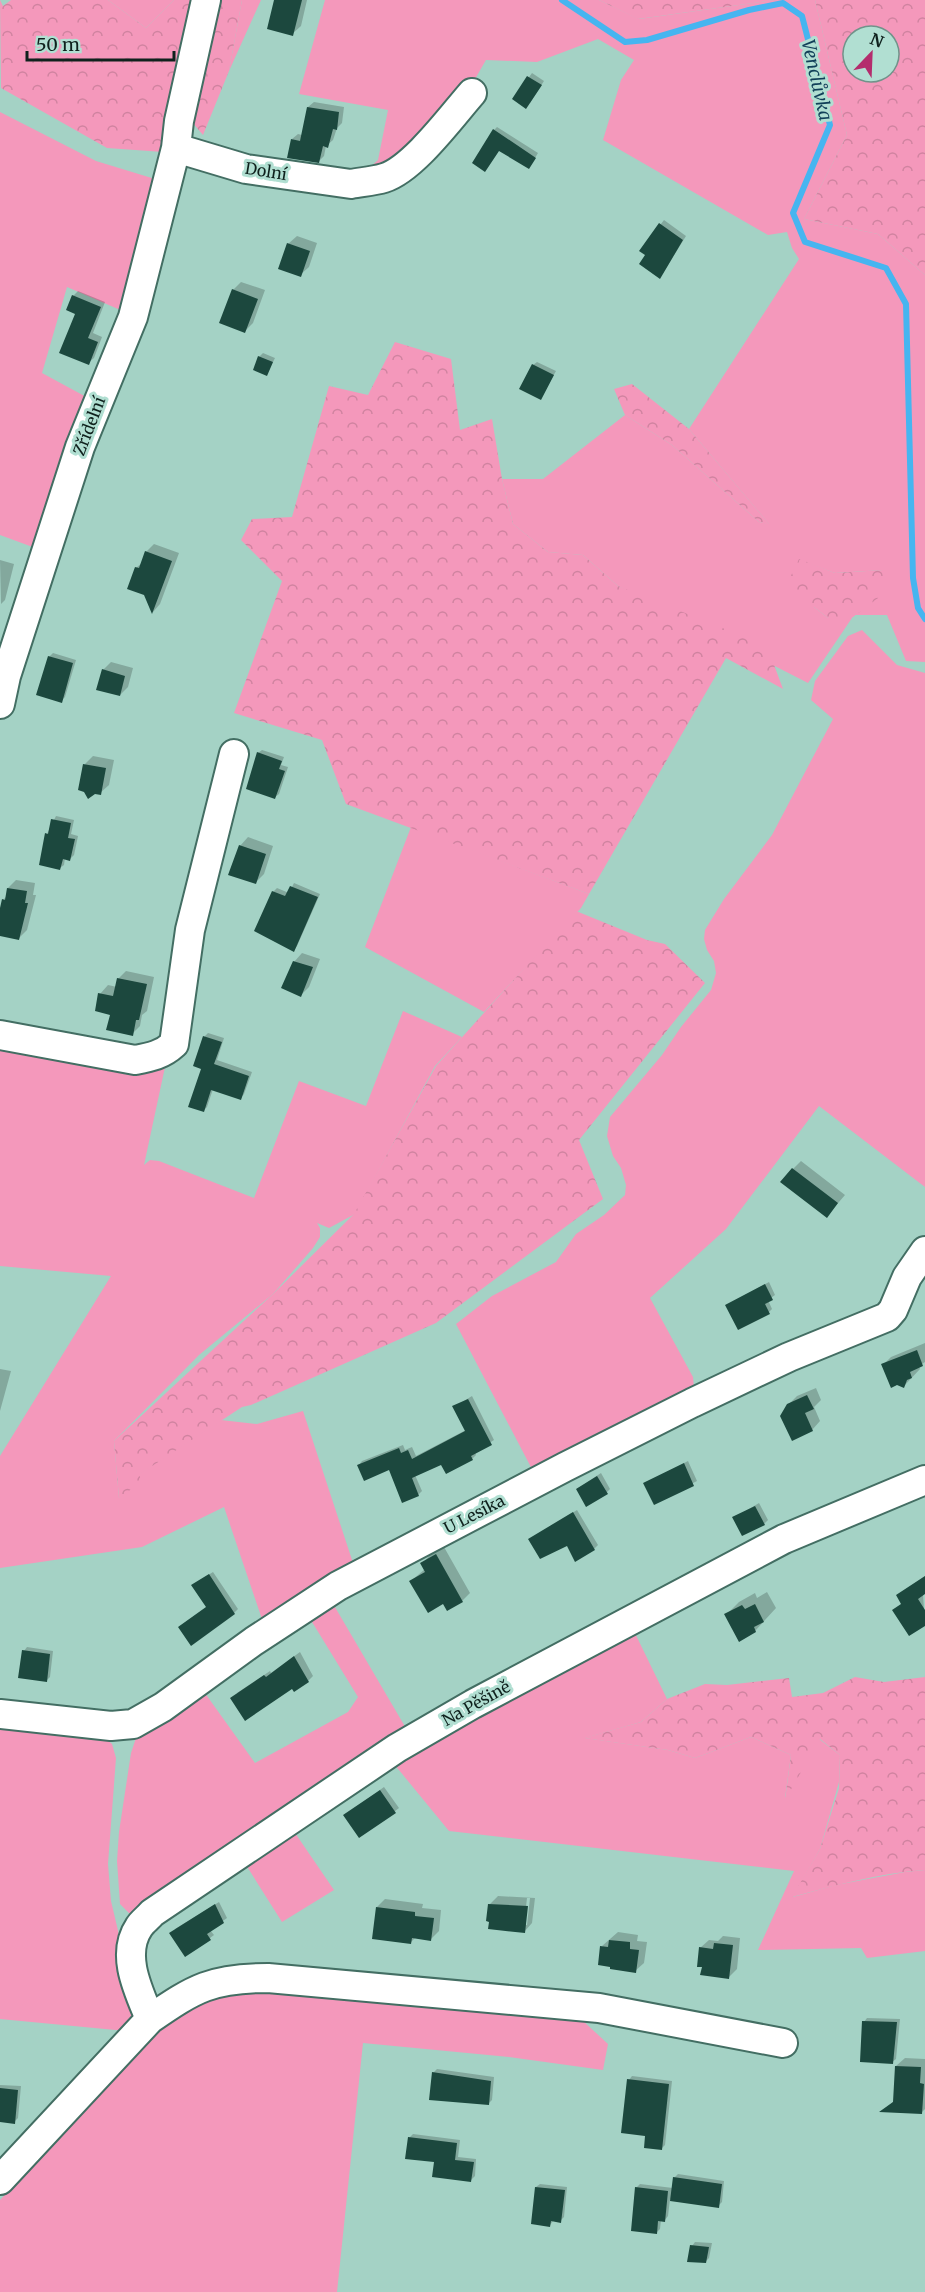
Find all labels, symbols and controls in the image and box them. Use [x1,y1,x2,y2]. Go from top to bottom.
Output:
scale bar [27,24,174,62]
north arrow [841,24,901,84]
text: N [867,29,887,52]
text: 50 m [36,33,80,56]
water label: Venclůvka [797,37,837,123]
street label: Dolní [244,158,289,184]
street label: Zřídelní [69,393,110,458]
street label: U Lesíka [440,1490,508,1538]
street label: Na Pěšině [438,1676,514,1730]

